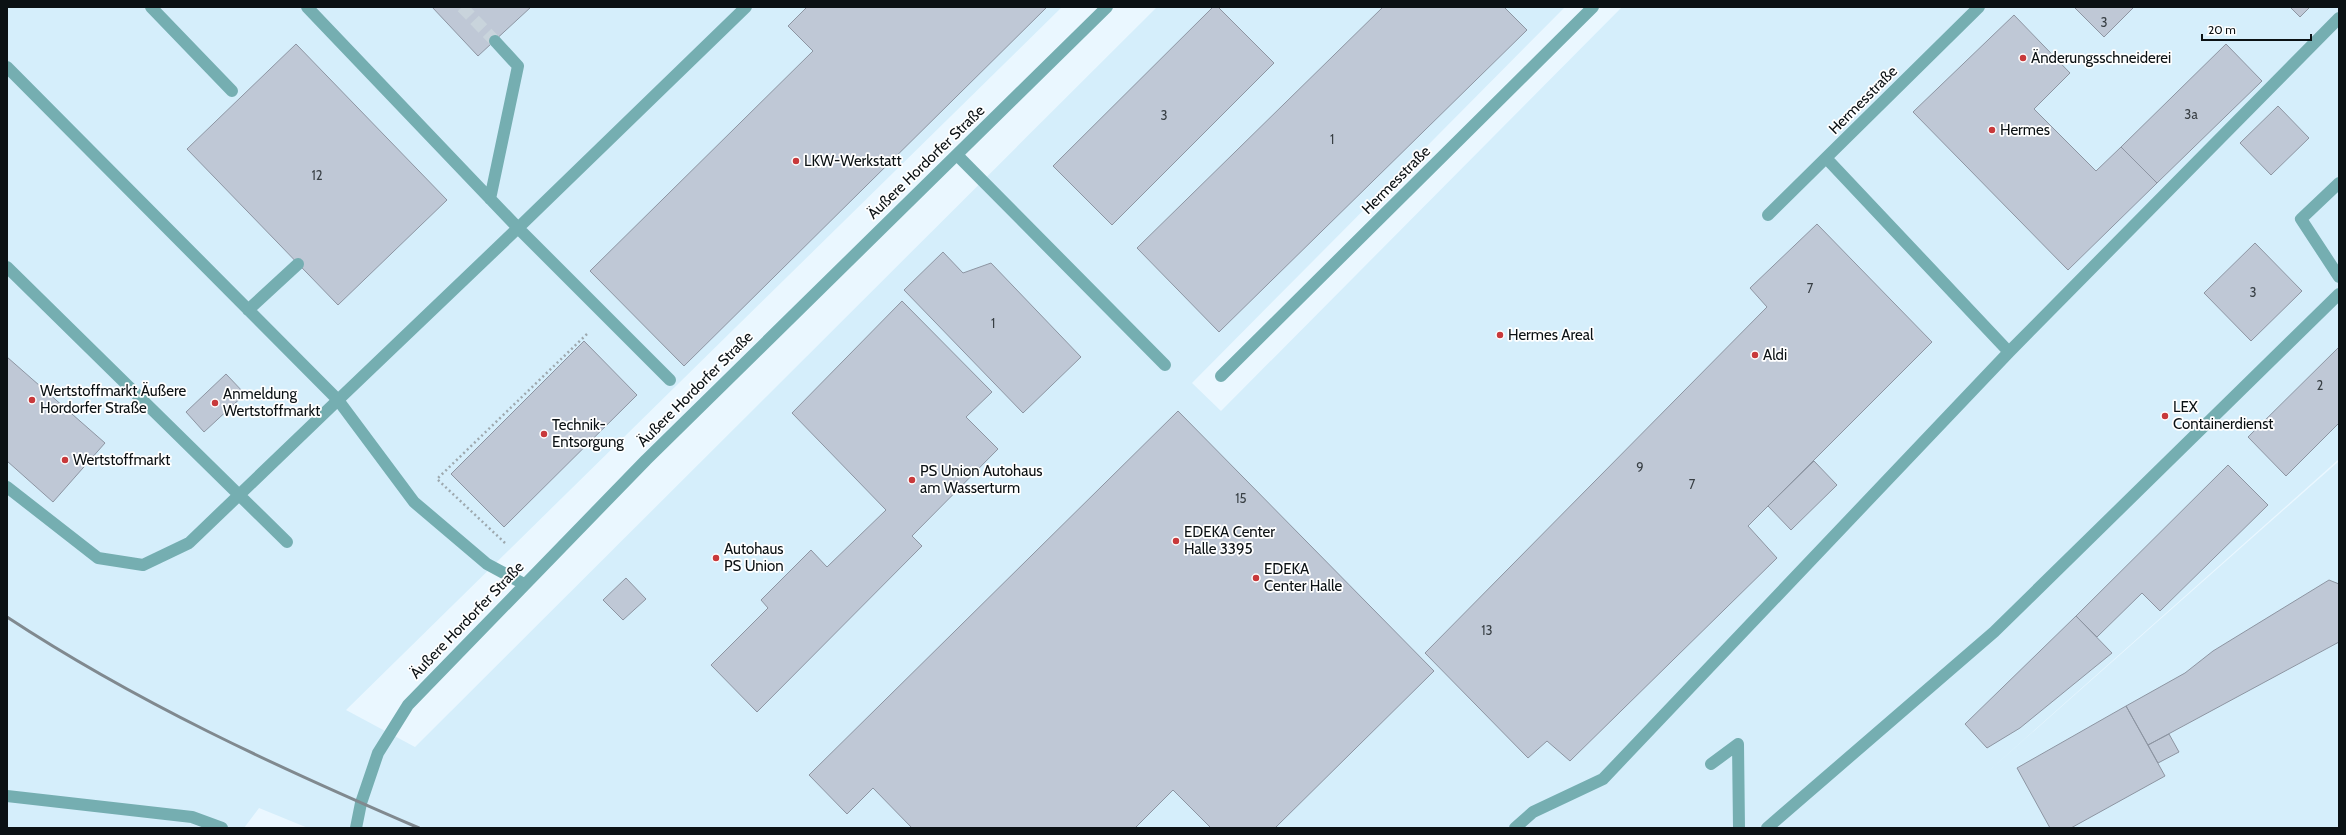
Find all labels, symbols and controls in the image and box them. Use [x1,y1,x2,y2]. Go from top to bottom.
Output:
house number: 3 [2100,14,2108,30]
scale bar [2202,16,2311,42]
text: 20 m [2208,22,2236,37]
place label: Änderungsschneiderei [2031,49,2171,67]
marker: Änderungsschneiderei [2018,53,2028,63]
street label: Hermesstraße [1825,62,1901,138]
street label: Äußere Hordorfer Straße [864,101,988,223]
house number: 3a [2184,106,2198,122]
house number: 3 [1160,107,1168,123]
place label: Hermes [2000,121,2050,139]
marker: Hermes [1987,125,1997,135]
house number: 1 [1330,131,1334,147]
street label: Hermesstraße [1358,142,1434,218]
place label: LKW-Werkstatt [804,152,901,170]
marker: LKW-Werkstatt [791,156,801,166]
house number: 12 [311,167,323,183]
house number: 7 [1807,280,1814,296]
house number: 3 [2249,284,2257,300]
house number: 1 [991,315,995,331]
place label: Hermes Areal [1508,326,1594,344]
street label: Äußere Hordorfer Straße [634,327,757,450]
marker: Hermes Areal [1495,330,1505,340]
place label: Aldi [1763,346,1787,364]
marker: Aldi [1750,350,1760,360]
house number: 2 [2317,377,2324,393]
place label: Wertstoffmarkt Äußere Hordorfer Straße [40,382,186,417]
place label: Anmeldung Wertstoffmarkt [223,385,320,420]
marker: Wertstoffmarkt Äußere Hordorfer Straße [27,395,37,405]
marker: Anmeldung Wertstoffmarkt [210,398,220,408]
place label: LEX Containerdienst [2173,398,2273,433]
marker: LEX Containerdienst [2160,411,2170,421]
place label: Technik- Entsorgung [552,416,624,451]
marker: Technik- Entsorgung [539,429,549,439]
place label: Wertstoffmarkt [73,451,170,469]
marker: Wertstoffmarkt [60,455,70,465]
house number: 9 [1636,459,1644,475]
place label: PS Union Autohaus am Wasserturm [920,462,1042,497]
marker: PS Union Autohaus am Wasserturm [907,475,917,485]
house number: 7 [1689,476,1696,492]
house number: 15 [1235,490,1247,506]
place label: EDEKA Center Halle 3395 [1184,523,1275,558]
marker: EDEKA Center Halle 3395 [1171,536,1181,546]
place label: Autohaus PS Union [724,540,784,575]
marker: Autohaus PS Union [711,553,721,563]
street label: Äußere Hordorfer Straße [406,558,528,682]
place label: EDEKA Center Halle [1264,560,1342,595]
marker: EDEKA Center Halle [1251,573,1261,583]
house number: 13 [1481,622,1493,638]

